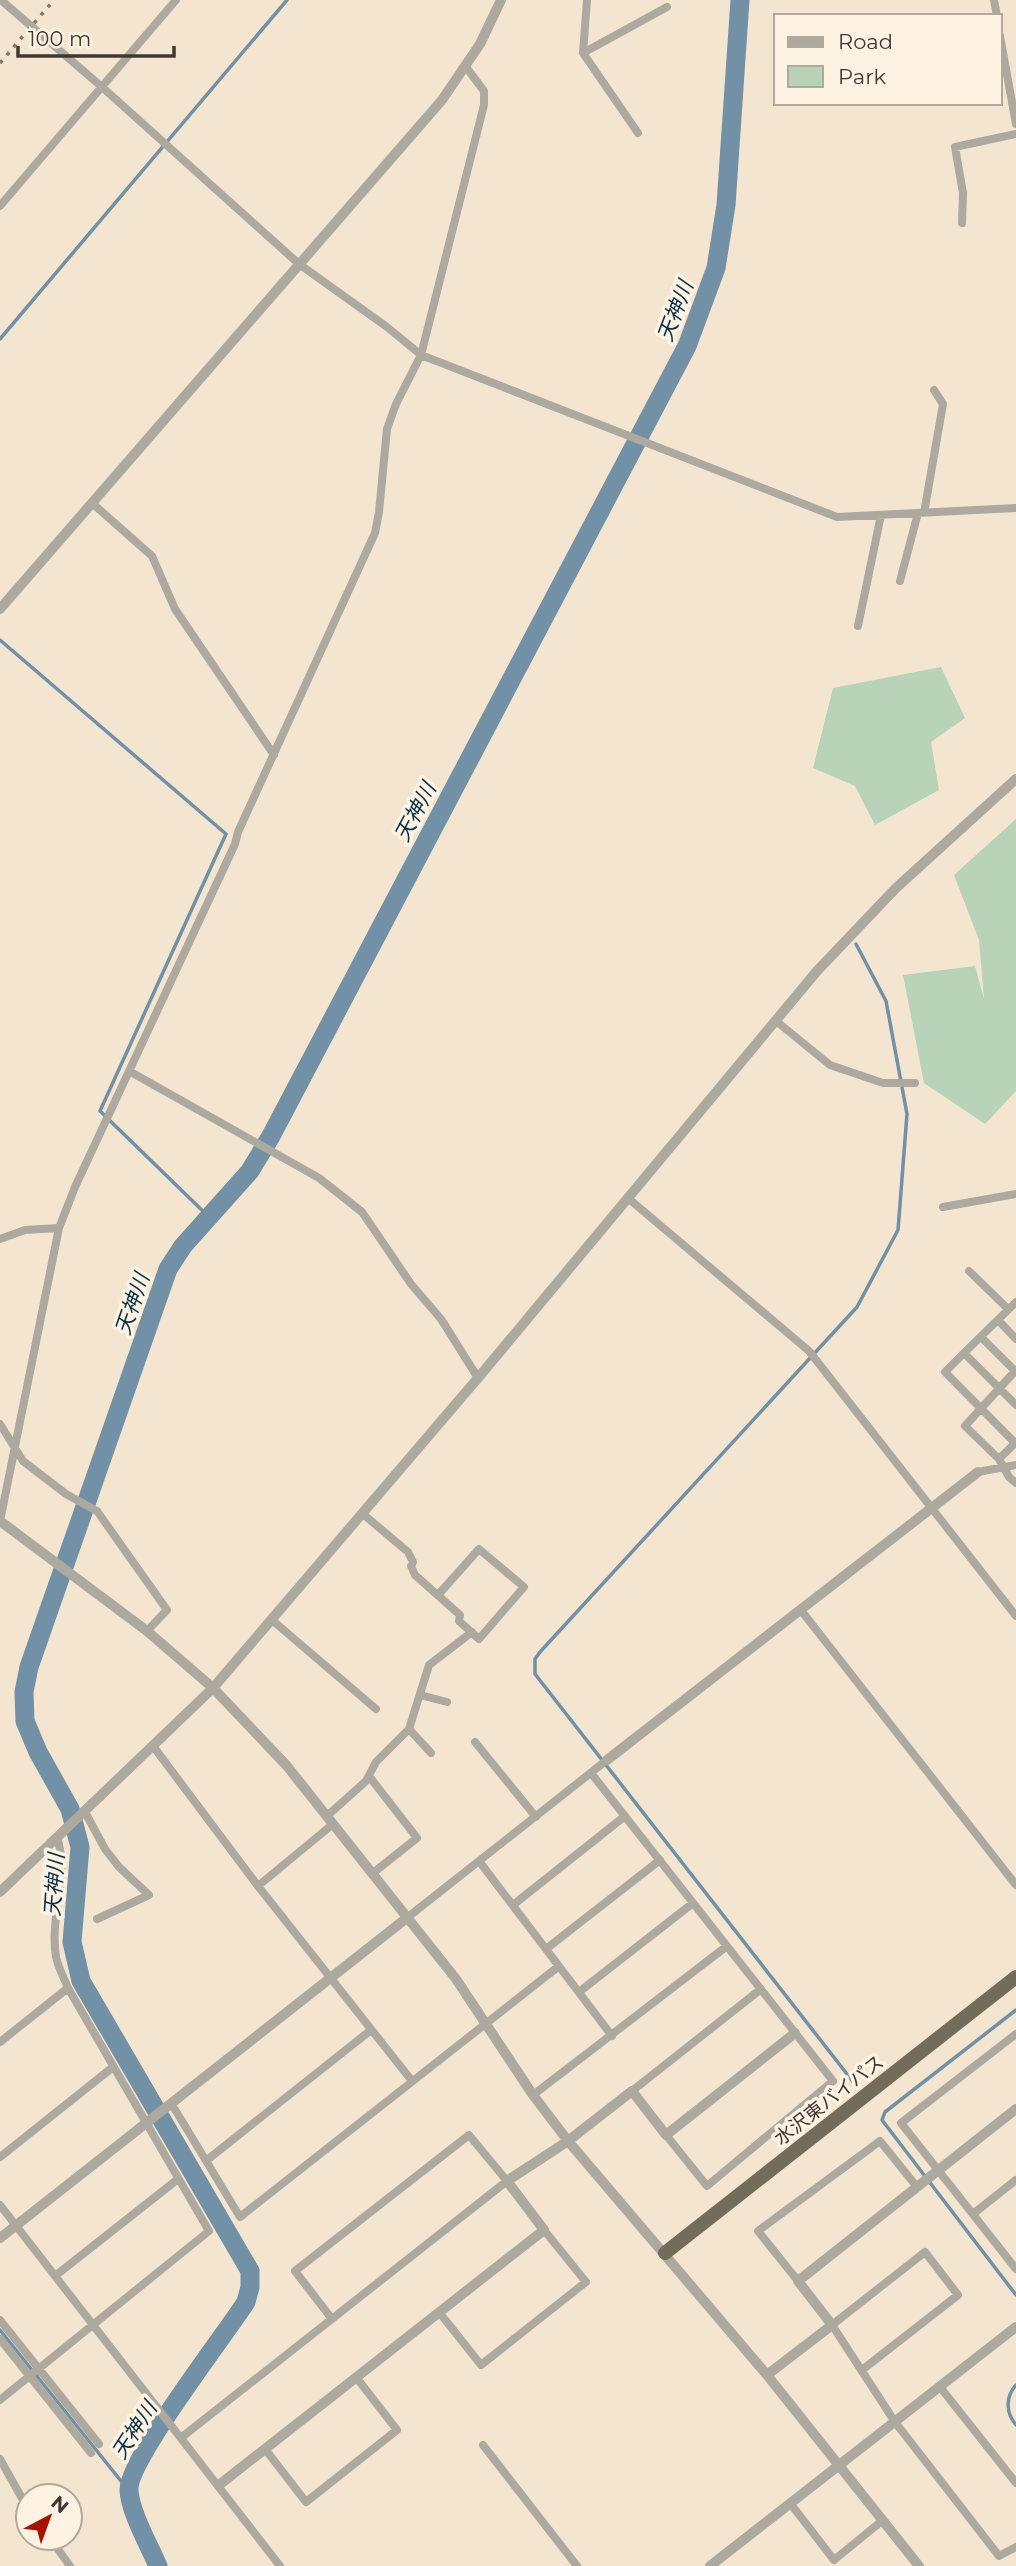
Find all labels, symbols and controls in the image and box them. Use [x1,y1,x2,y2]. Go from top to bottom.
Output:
scale bar [18,14,173,58]
legend [774,14,1002,105]
text: 100 m [28,26,91,51]
text: Road [838,29,893,54]
text: Park [838,64,886,89]
water label: 天神川 [652,275,699,345]
water label: 天神川 [389,777,442,846]
water label: 天神川 [110,1268,155,1338]
water label: 天神川 [39,1851,69,1917]
street label: 水沢東バイパス [770,2050,888,2150]
water label: 天神川 [106,2395,163,2463]
north arrow [14,2482,84,2552]
text: N [46,2491,73,2518]

